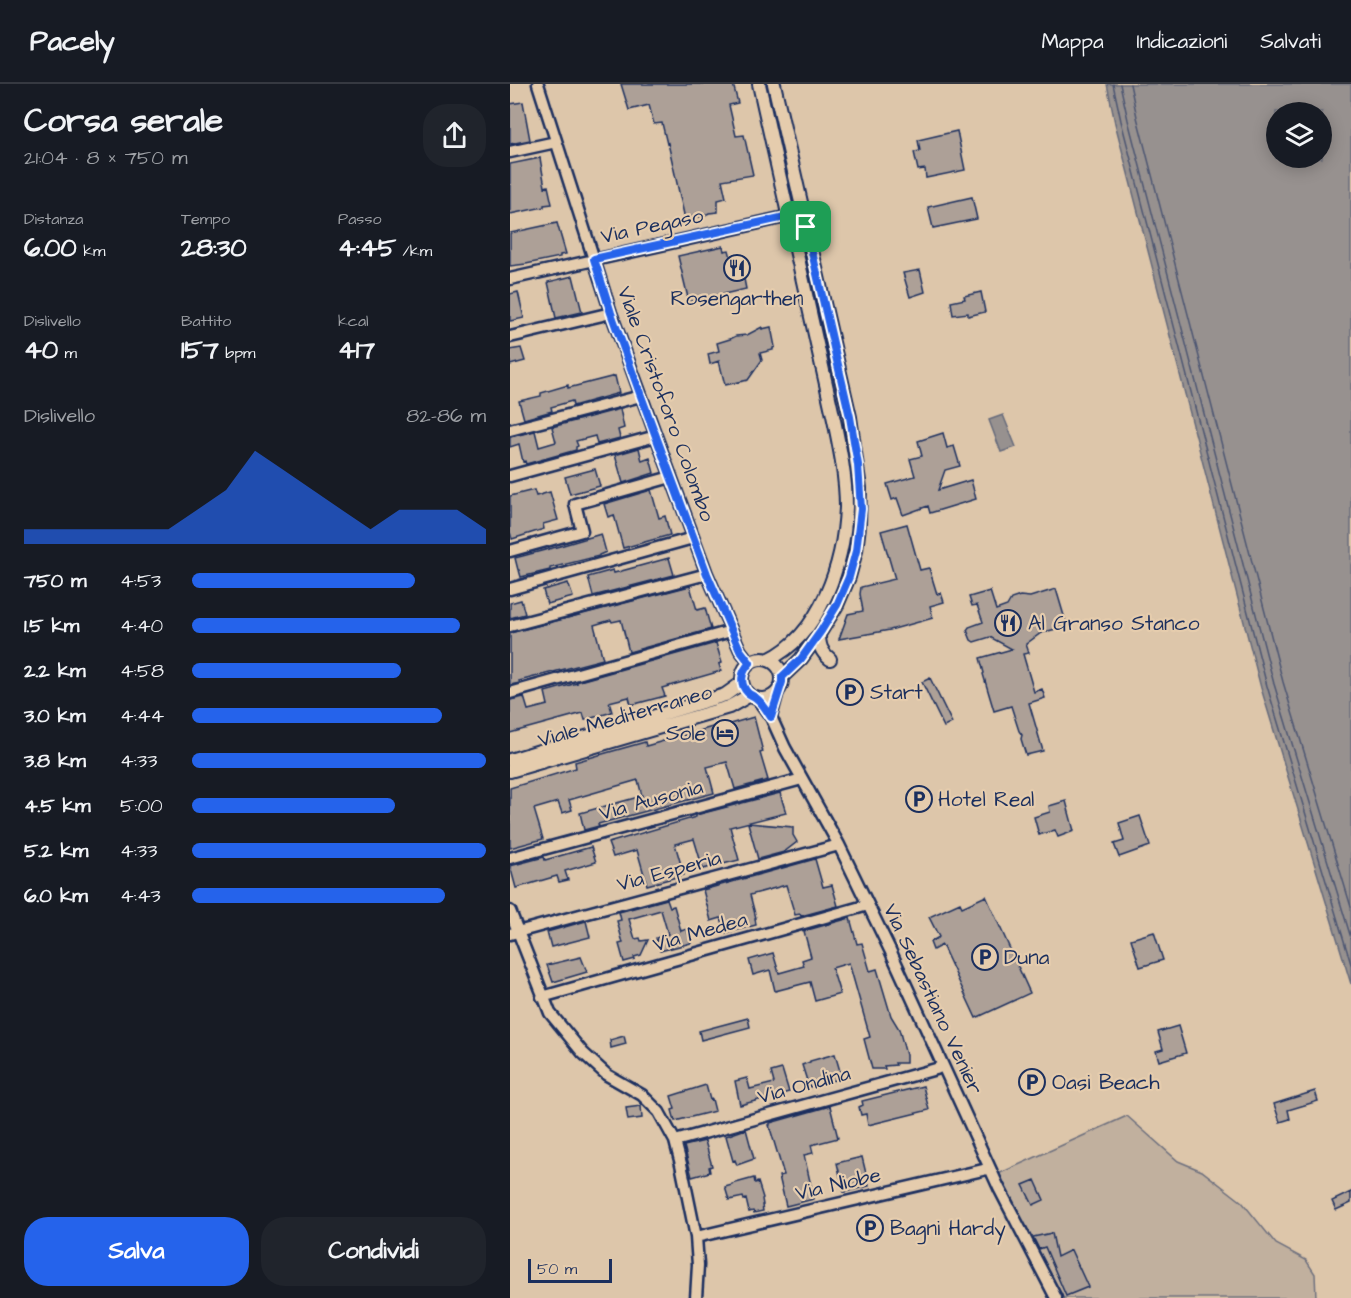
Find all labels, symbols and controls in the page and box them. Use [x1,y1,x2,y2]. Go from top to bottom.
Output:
text: Pacely [30,22,115,61]
text: Mappa [1041,27,1104,56]
text: Indicazioni [1137,27,1227,56]
text: Salvati [1260,27,1321,56]
text: Corsa serale [24,98,223,144]
map controls [1266,102,1332,168]
button: layers [1266,102,1332,168]
button: share [423,104,486,167]
text: 21:04 · 8 × 750 m [24,144,187,172]
street label: Via Pegaso [598,201,707,253]
pin [780,201,831,252]
text: Distanza [24,208,84,230]
text: Tempo [181,208,230,230]
text: Passo [338,208,381,230]
icon: arrive [789,210,822,243]
text: 6.00 [24,230,77,266]
text: 28:30 [181,230,247,266]
text: 4:45 [338,230,396,266]
text: km [77,240,105,262]
text: /km [396,240,432,262]
restaurant icon: Rosengarthen [722,253,752,283]
street label: Viale Cristoforo Colombo [610,282,722,526]
place label: Rosengarthen [670,284,804,315]
text: Dislivello [24,310,81,332]
text: Battito [181,310,231,332]
text: kcal [338,310,369,332]
text: 40 [24,332,58,368]
text: 157 [181,332,219,368]
text: 417 [338,332,375,368]
text: m [58,342,77,364]
text: bpm [219,342,255,364]
text: Dislivello [24,402,95,430]
text: 82–86 m [406,402,486,430]
text: 750 m [24,567,87,595]
text: 4:53 [120,567,161,595]
restaurant icon: Al Granso Stanco [993,608,1023,638]
place label: Al Granso Stanco [1028,609,1200,638]
text: 1.5 km [24,612,79,640]
text: 4:40 [120,612,163,640]
text: 2.2 km [24,657,86,685]
text: 4:58 [120,657,164,685]
street label: Viale Mediterraneo [534,677,716,755]
parking icon: Start [835,677,865,707]
place label: Start [870,678,923,707]
text: 3.0 km [24,702,85,730]
text: 4:44 [120,702,164,730]
hotel icon: Sole [710,718,740,748]
place label: Sole [666,719,706,748]
text: 3.8 km [24,747,86,775]
text: 4:33 [120,747,157,775]
street label: Via Ausonia [596,772,706,828]
parking icon: Hotel Real [904,784,934,814]
place label: Hotel Real [938,785,1034,814]
text: 4.5 km [24,792,90,820]
text: 5:00 [120,792,163,820]
text: 5.2 km [24,837,88,865]
text: 4:33 [120,837,157,865]
street label: Via Esperia [614,843,725,900]
text: 6.0 km [24,882,88,910]
text: 4:43 [120,882,161,910]
street label: Via Sebastiano Venier [876,899,990,1100]
street label: Via Medea [649,905,751,959]
parking icon: Duna [970,942,1000,972]
place label: Duna [1004,943,1050,972]
street label: Via Ondina [754,1059,854,1111]
parking icon: Oasi Beach [1017,1067,1047,1097]
place label: Oasi Beach [1052,1068,1160,1097]
street label: Via Niobe [792,1160,884,1208]
parking icon: Bagni Hardy [855,1213,885,1243]
place label: Bagni Hardy [890,1214,1006,1245]
button: Salva [24,1217,249,1286]
button: Condividi [261,1217,486,1286]
scale bar [528,1256,612,1284]
text: 50 m [537,1258,577,1280]

